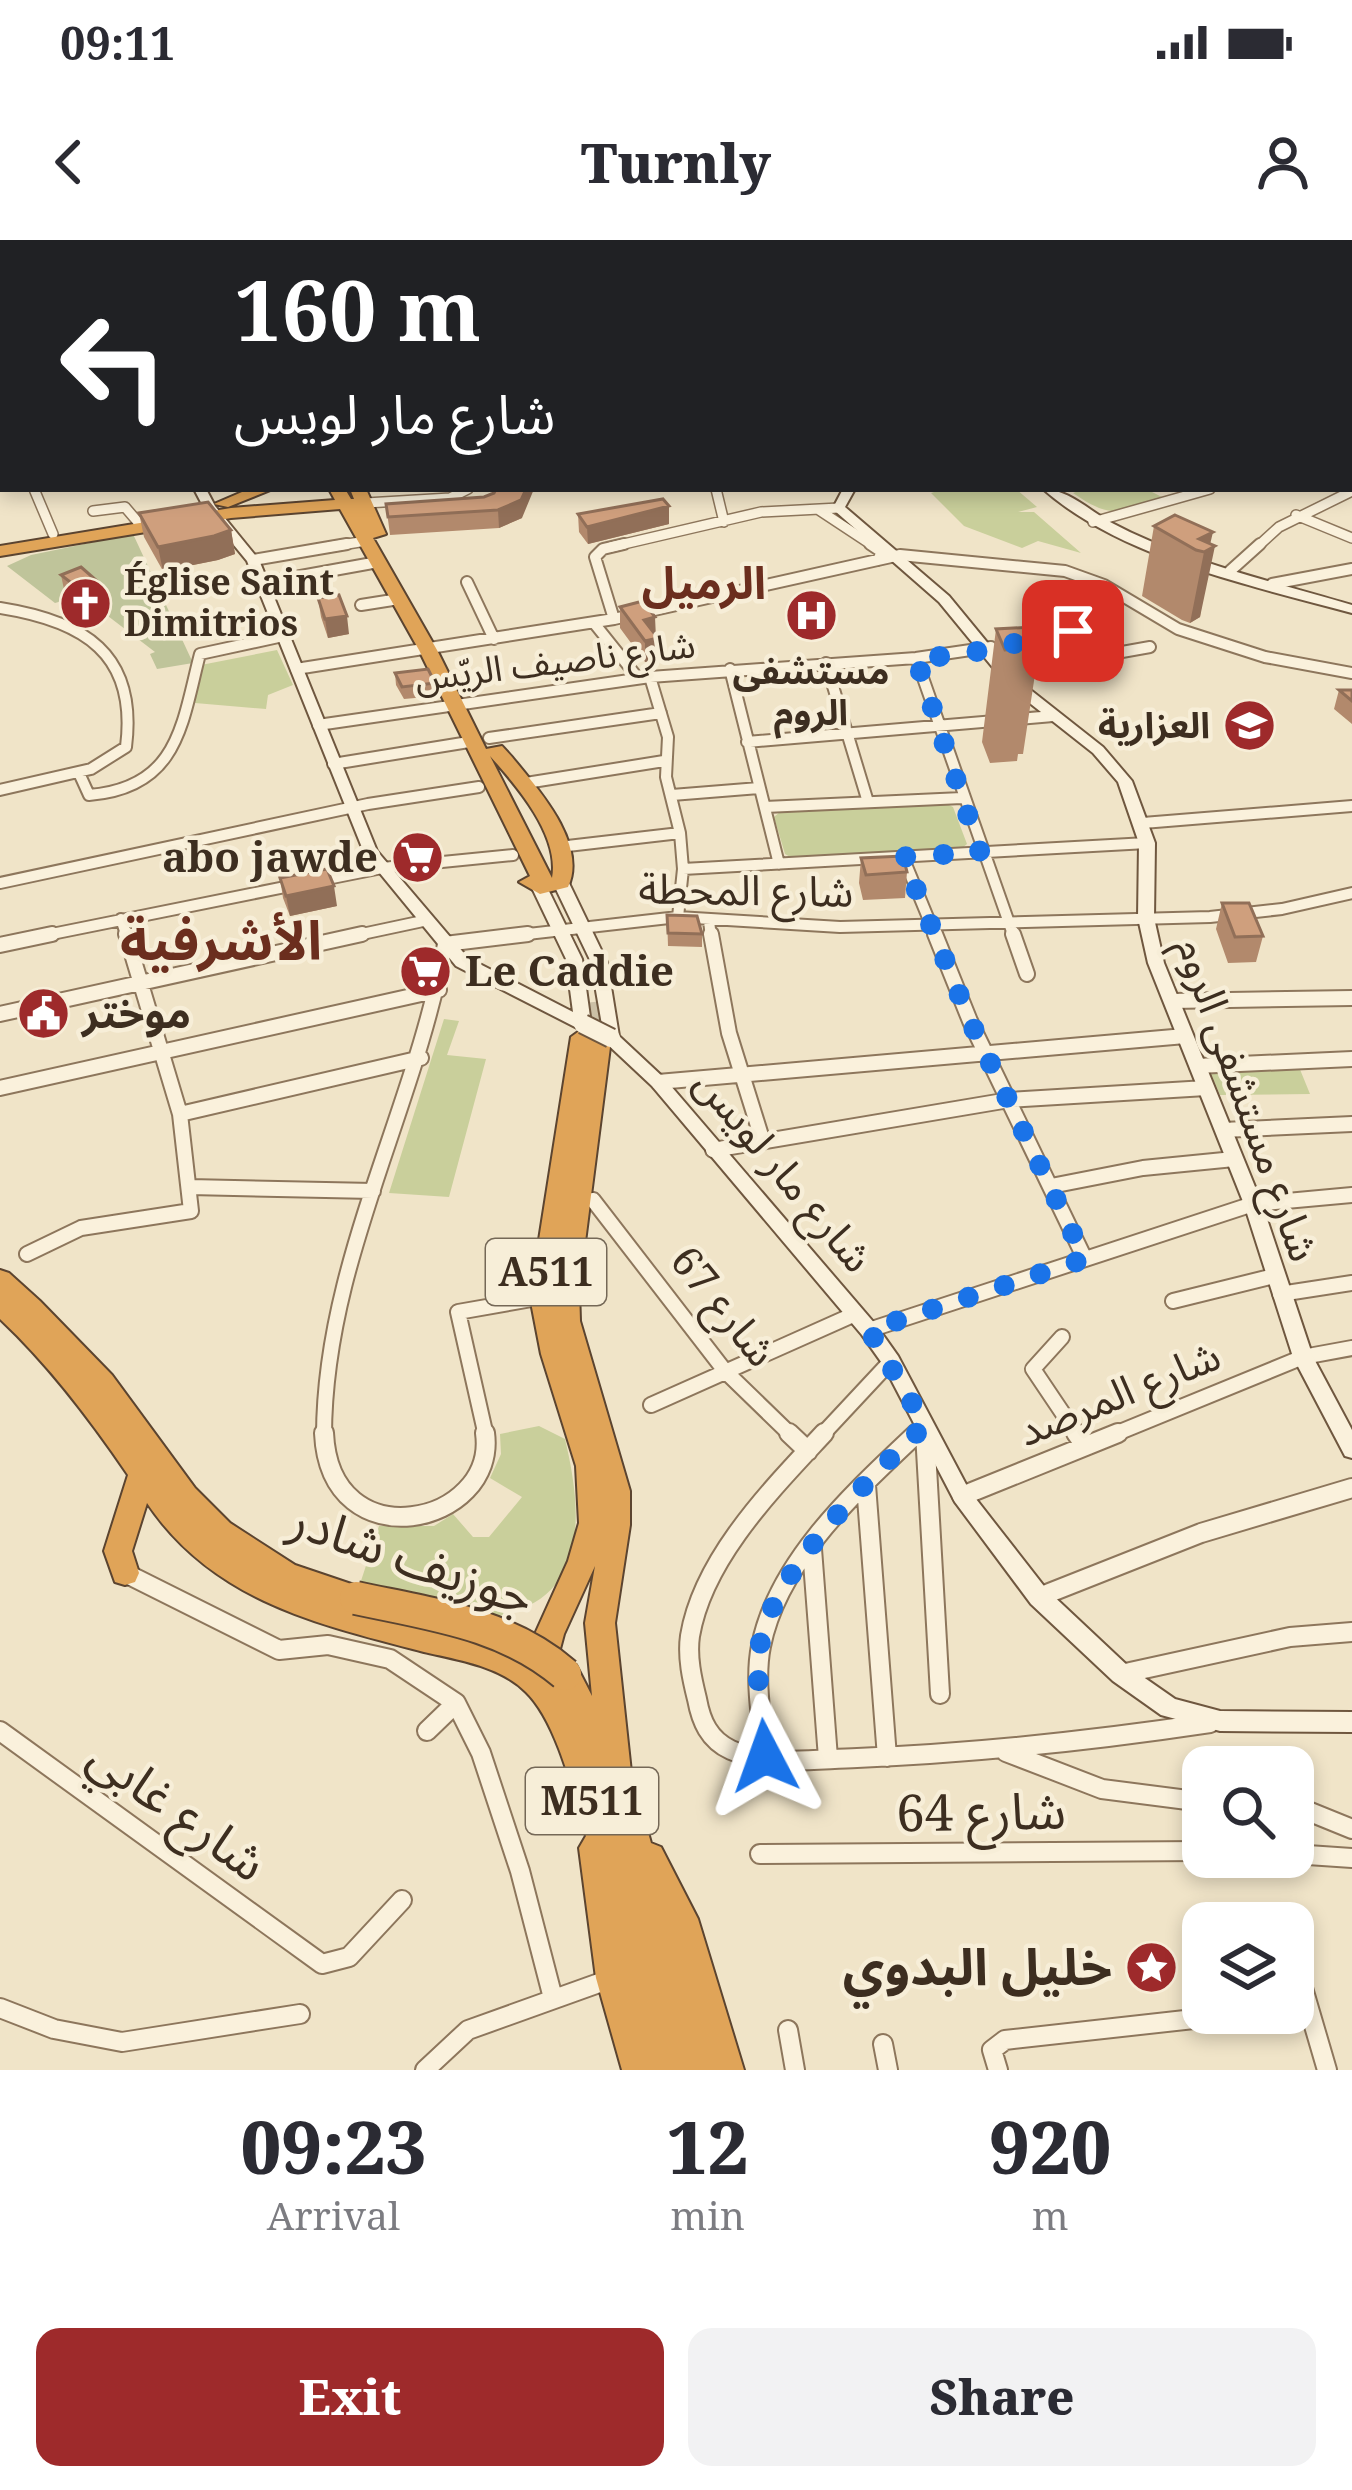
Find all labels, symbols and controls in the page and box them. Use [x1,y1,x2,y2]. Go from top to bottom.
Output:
text: 09:11 [60,12,175,73]
text: Turnly [581,125,771,199]
icon: back [36,129,102,195]
icon: person [1250,129,1316,195]
text: 160 m [234,251,481,366]
icon: left [36,288,192,444]
text: شارع مار لويس [234,376,555,450]
district label: الرميل [642,551,766,612]
place label: Église Saint Dimitrios [124,557,334,647]
church icon: Église Saint Dimitrios [57,575,113,631]
pin [1022,580,1124,682]
hospital icon: مستشفى الروم [783,588,839,644]
icon: arrive [1040,598,1106,664]
street label: شارع ناصيف الريّس [412,619,698,705]
place label: مستشفى الروم [733,646,889,739]
school or university icon: العزارية [1221,697,1277,753]
place label: العزارية [1098,700,1210,749]
place label: abo jawde [162,827,378,884]
supermarket icon: abo jawde [389,829,445,885]
street label: شارع المحطة [638,858,854,924]
district label: الأشرفية [120,902,322,976]
street label: شارع مستشفى الروم [1160,928,1335,1270]
place label: Le Caddie [465,941,674,998]
supermarket icon: Le Caddie [398,943,454,999]
place label: موختر [80,983,191,1040]
public building icon: موختر [15,985,71,1041]
street label: شارع مار لويس [679,1055,887,1286]
street label: شارع 67 [655,1233,791,1380]
road number: A511 [486,1239,606,1305]
street label: شارع المرصد [1009,1325,1230,1463]
street label: جوزيف شادر [279,1481,544,1630]
position arrow [702,1693,828,1819]
street label: شارع غابي [72,1719,282,1901]
map controls [1182,1746,1314,2034]
button: search [1182,1746,1314,1878]
road number: M511 [526,1768,658,1834]
street label: شارع 64 [896,1774,1067,1851]
button: layers [1182,1902,1314,2034]
place label: خليل البدوي [843,1930,1112,2009]
place icon: خليل البدوي [1123,1939,1179,1995]
text: 09:23 [241,2097,426,2195]
text: 12 [667,2097,748,2195]
text: 920 [989,2097,1111,2195]
text: Arrival [267,2188,400,2241]
text: min [670,2188,745,2241]
text: m [1032,2188,1069,2241]
button: Exit [36,2328,664,2466]
button: Share [688,2328,1316,2466]

